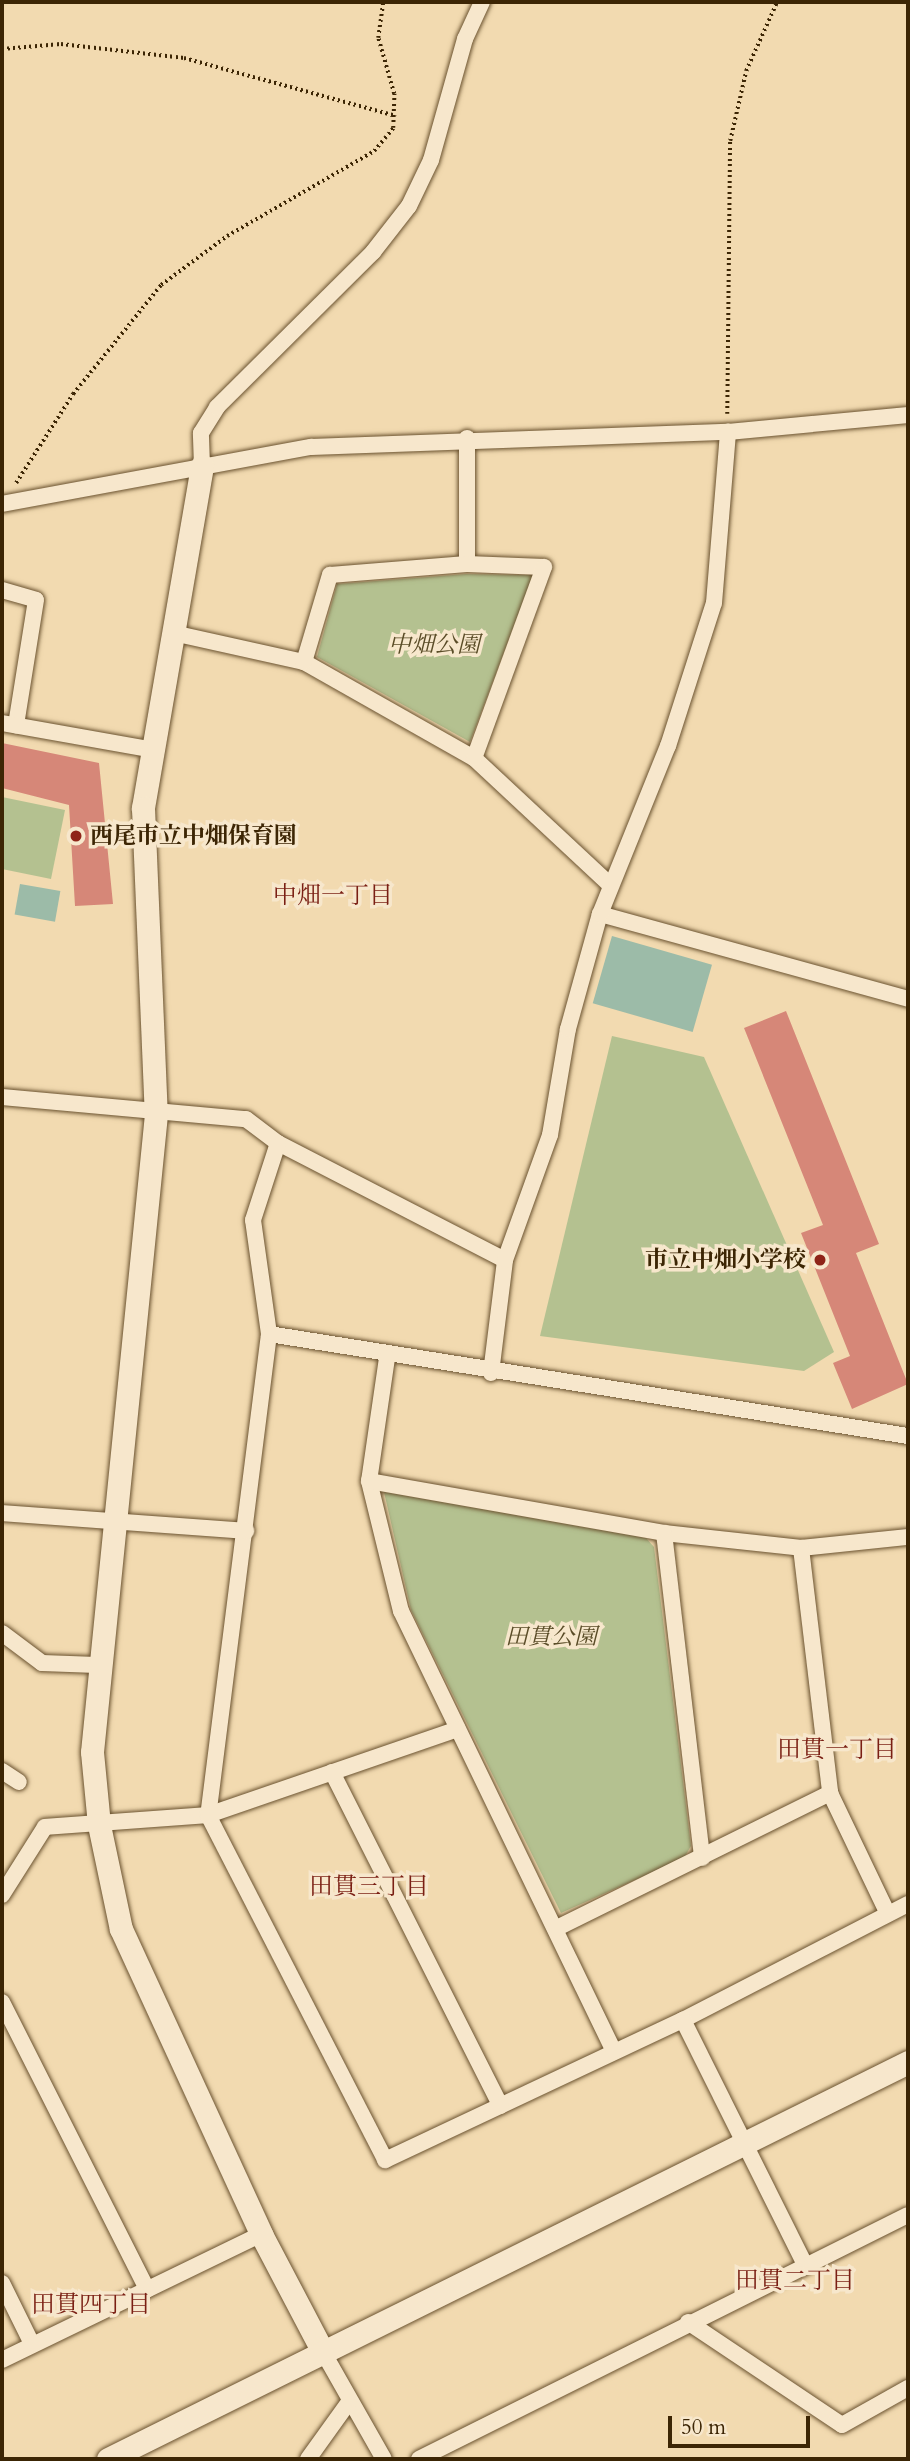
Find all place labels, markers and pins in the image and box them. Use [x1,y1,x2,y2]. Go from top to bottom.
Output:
place label: 西尾市立中畑保育園 [90,822,297,850]
marker: 西尾市立中畑保育園 [68,828,84,844]
place label: 市立中畑小学校 [645,1246,806,1274]
marker: 市立中畑小学校 [812,1252,828,1268]

